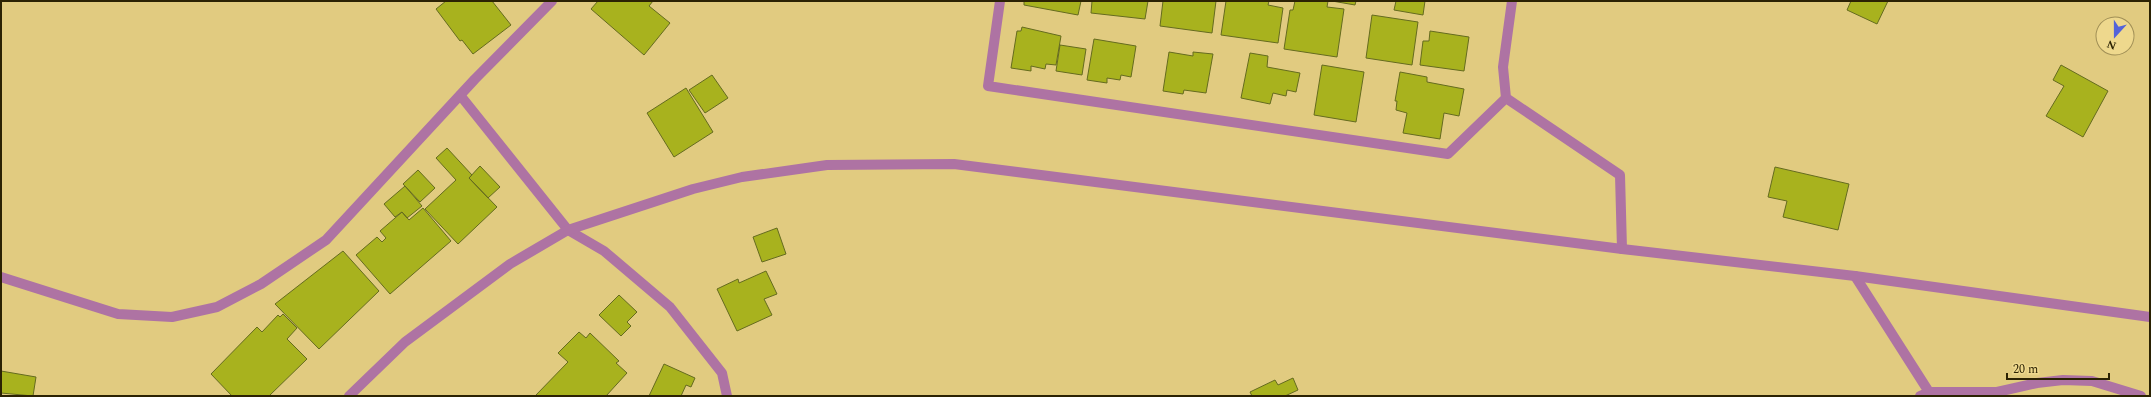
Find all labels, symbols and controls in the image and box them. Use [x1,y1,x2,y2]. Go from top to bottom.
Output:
north arrow [2095,16,2135,56]
text: N [2104,35,2119,54]
scale bar [2007,355,2109,381]
text: 20 m [2013,360,2038,379]

